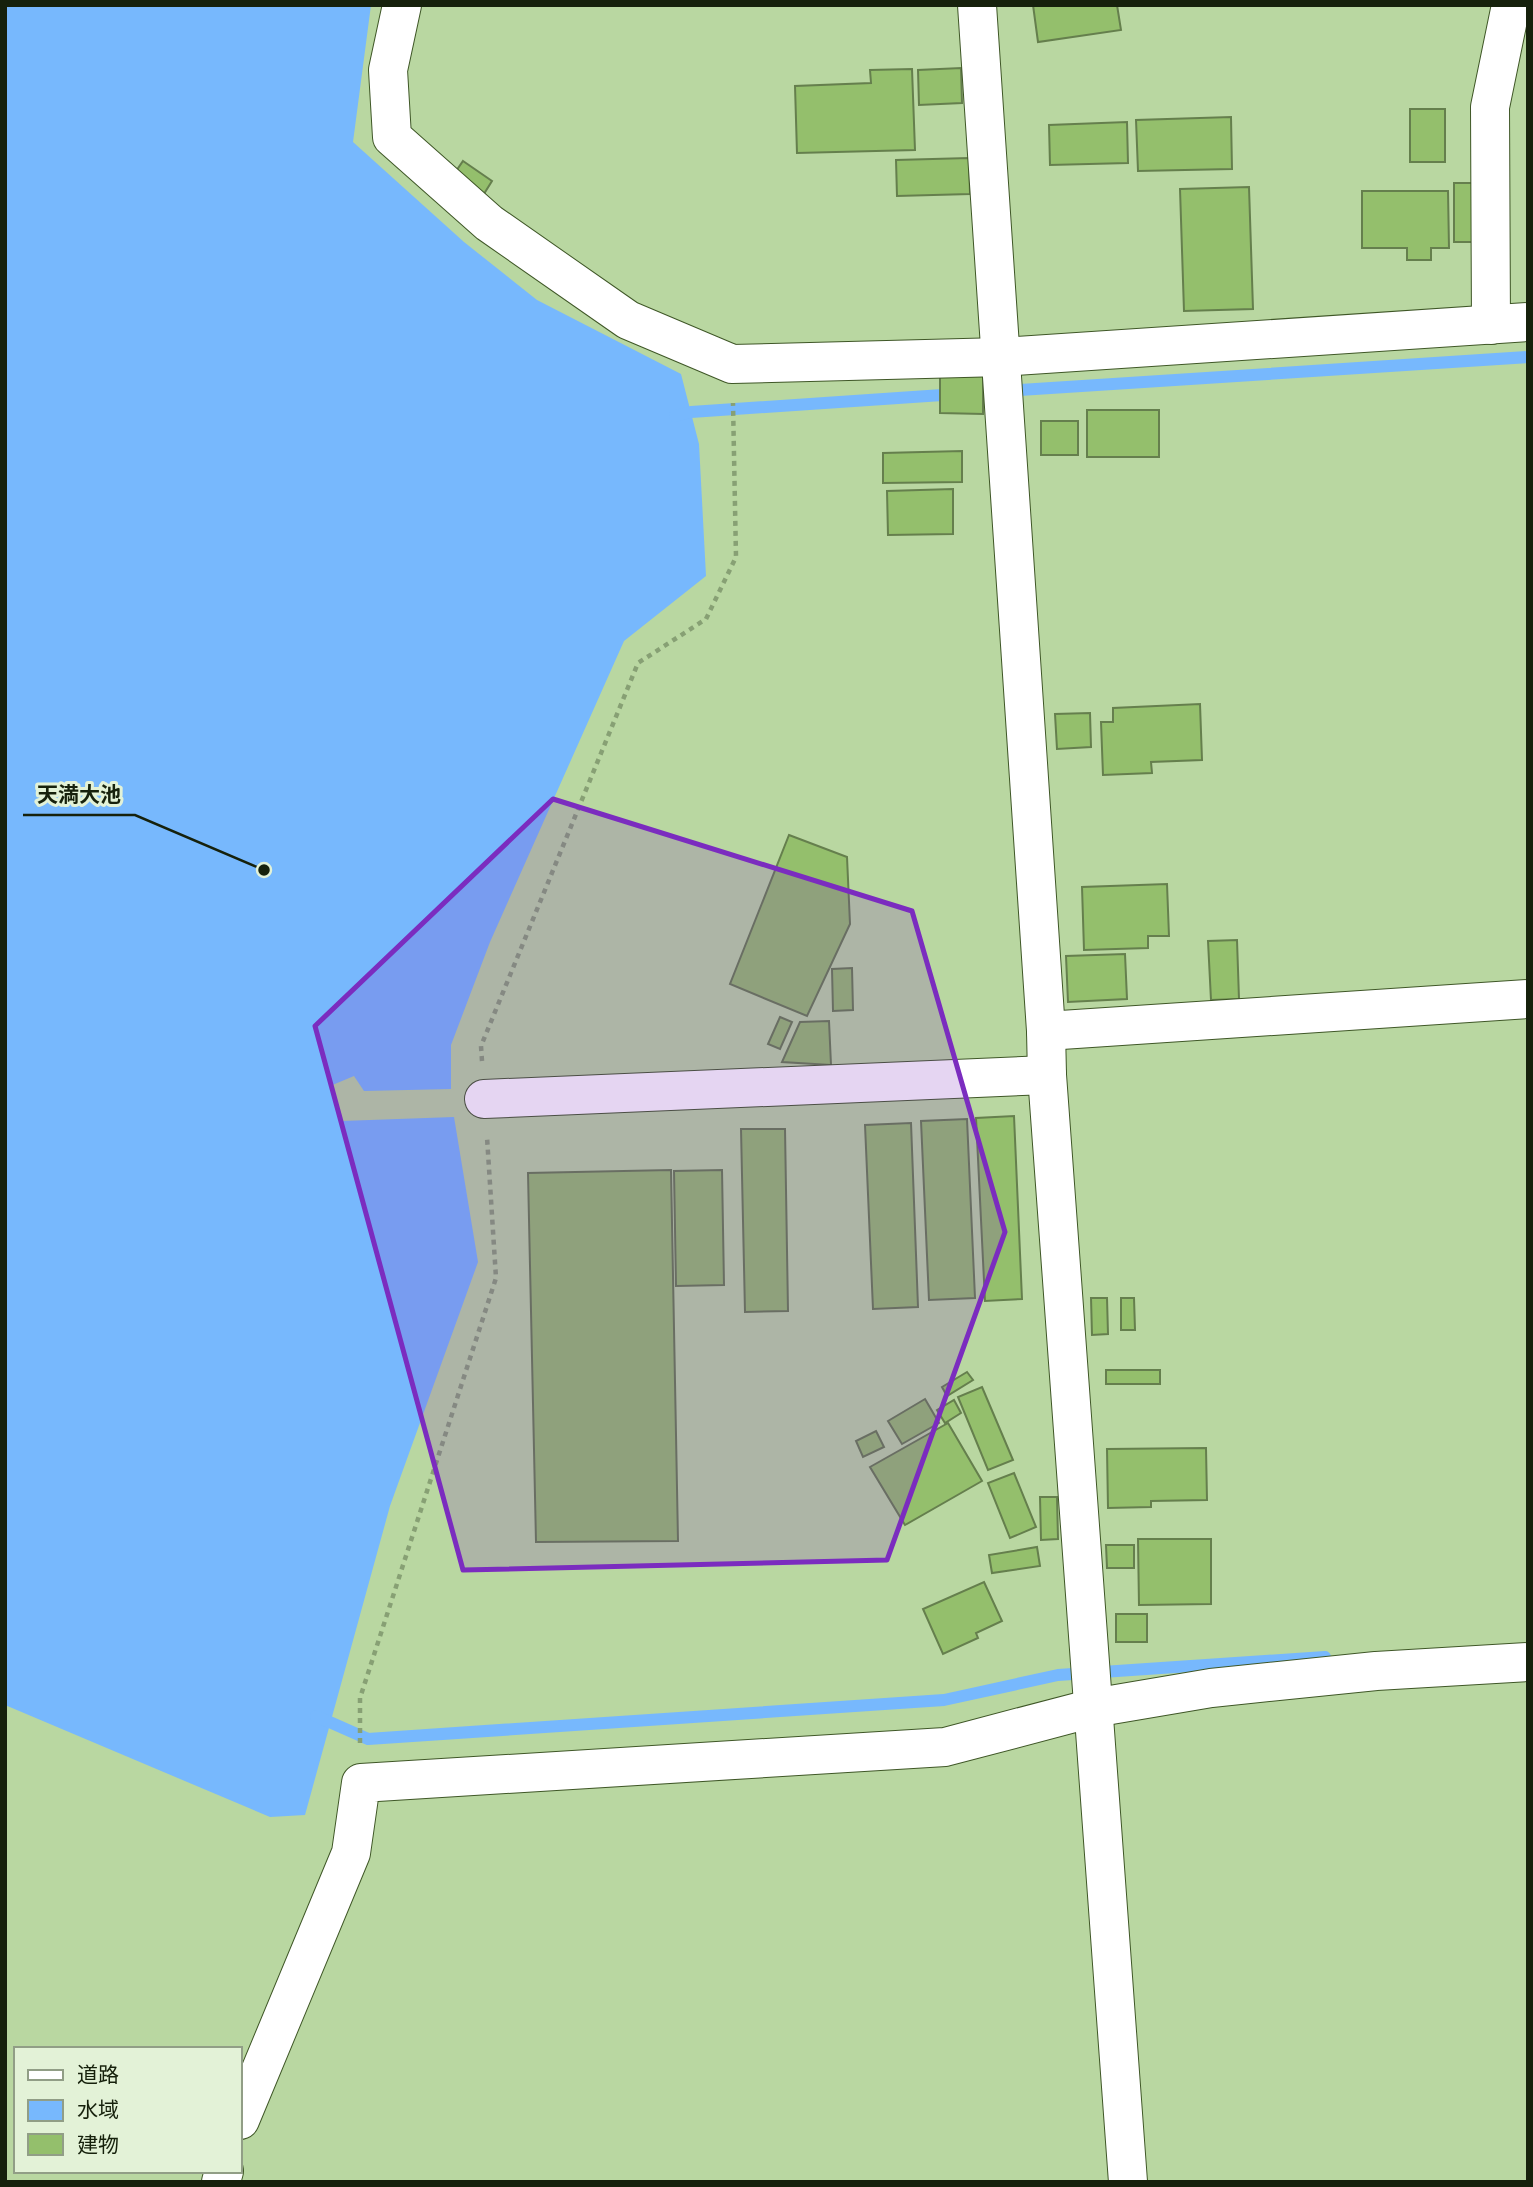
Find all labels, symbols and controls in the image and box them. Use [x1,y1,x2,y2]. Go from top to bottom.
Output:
callout: 天満大池 [23,773,135,815]
text: 天満大池 [37,783,121,807]
legend [14,2047,242,2173]
text: 道路 [77,2063,119,2087]
text: 水域 [77,2098,119,2122]
text: 建物 [77,2133,119,2157]

